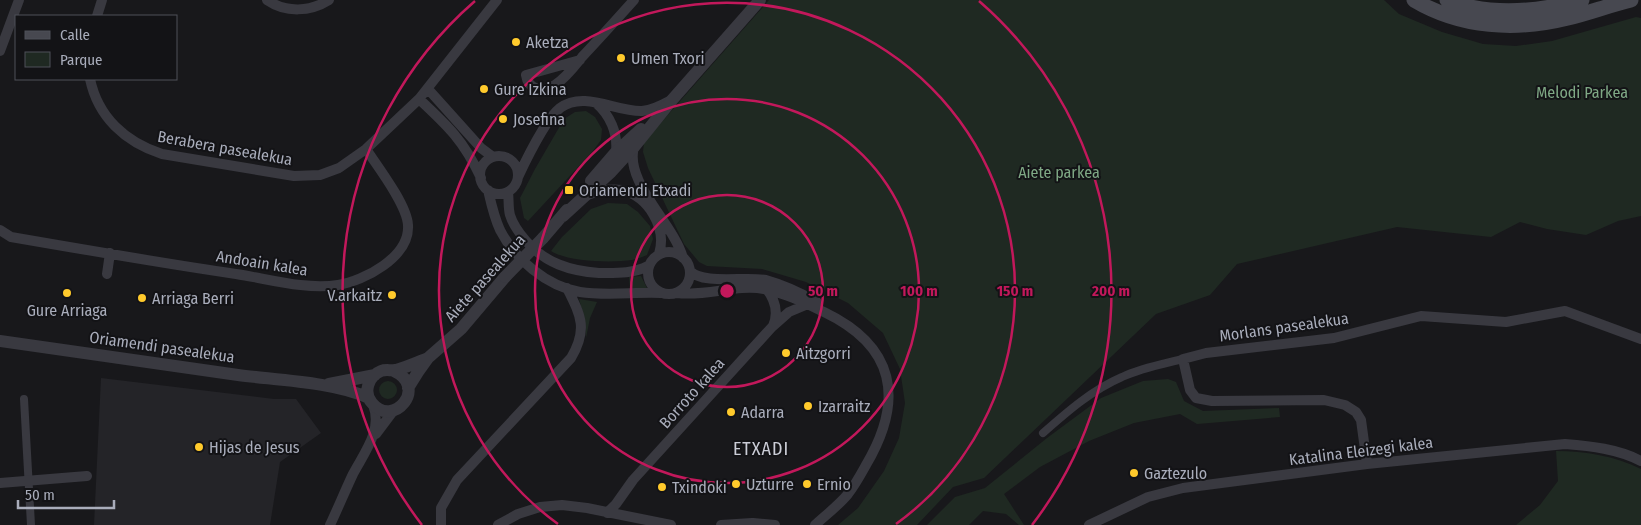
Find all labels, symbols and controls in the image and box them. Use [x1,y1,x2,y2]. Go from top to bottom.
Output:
legend [15,15,178,80]
text: Calle [60,26,90,44]
place label: Aketza [526,33,569,52]
marker: Aketza [510,36,522,48]
place label: Umen Txori [631,49,705,68]
text: Parque [60,51,103,69]
marker: Umen Txori [615,52,627,64]
place label: Gure Izkina [494,80,567,99]
marker: Gure Izkina [478,83,490,95]
park label: Melodi Parkea [1536,83,1628,102]
place label: Josefina [513,110,565,129]
marker: Josefina [497,113,509,125]
street label: Berabera pasealekua [156,127,294,169]
park label: Aiete parkea [1018,163,1100,182]
place label: Oriamendi Etxadi [579,181,691,200]
marker: Oriamendi Etxadi [563,184,575,196]
street label: Aiete pasealekua [441,230,529,326]
street label: Andoain kalea [215,246,309,280]
centre of rings [718,282,736,300]
text: 50 m [808,282,838,300]
text: 100 m [900,282,938,300]
text: 150 m [997,282,1033,300]
text: 200 m [1091,282,1130,300]
place label: V.arkaitz [327,286,382,305]
marker: Gure Arriaga [61,287,73,299]
place label: Arriaga Berri [152,289,234,308]
marker: V.arkaitz [386,289,398,301]
marker: Arriaga Berri [136,292,148,304]
place label: Gure Arriaga [27,301,107,320]
street label: Morlans pasealekua [1218,308,1350,345]
street label: Oriamendi pasealekua [88,327,236,367]
place label: Aitzgorri [796,344,851,363]
marker: Aitzgorri [780,347,792,359]
street label: Borroto kalea [655,354,729,432]
place label: Izarraitz [818,397,870,416]
marker: Izarraitz [802,400,814,412]
place label: Adarra [741,403,785,422]
marker: Adarra [725,406,737,418]
street label: Katalina Eleizegi kalea [1288,433,1434,469]
place label: Hijas de Jesus [209,438,300,457]
district label: ETXADI [733,438,789,460]
marker: Hijas de Jesus [193,441,205,453]
place label: Gaztezulo [1144,464,1207,483]
marker: Gaztezulo [1128,467,1140,479]
place label: Uzturre [746,475,794,494]
place label: Ernio [817,475,851,494]
scale bar [18,478,114,510]
place label: Txindoki [672,478,727,497]
marker: Uzturre [730,478,742,490]
marker: Ernio [801,478,813,490]
marker: Txindoki [656,481,668,493]
text: 50 m [25,486,55,504]

